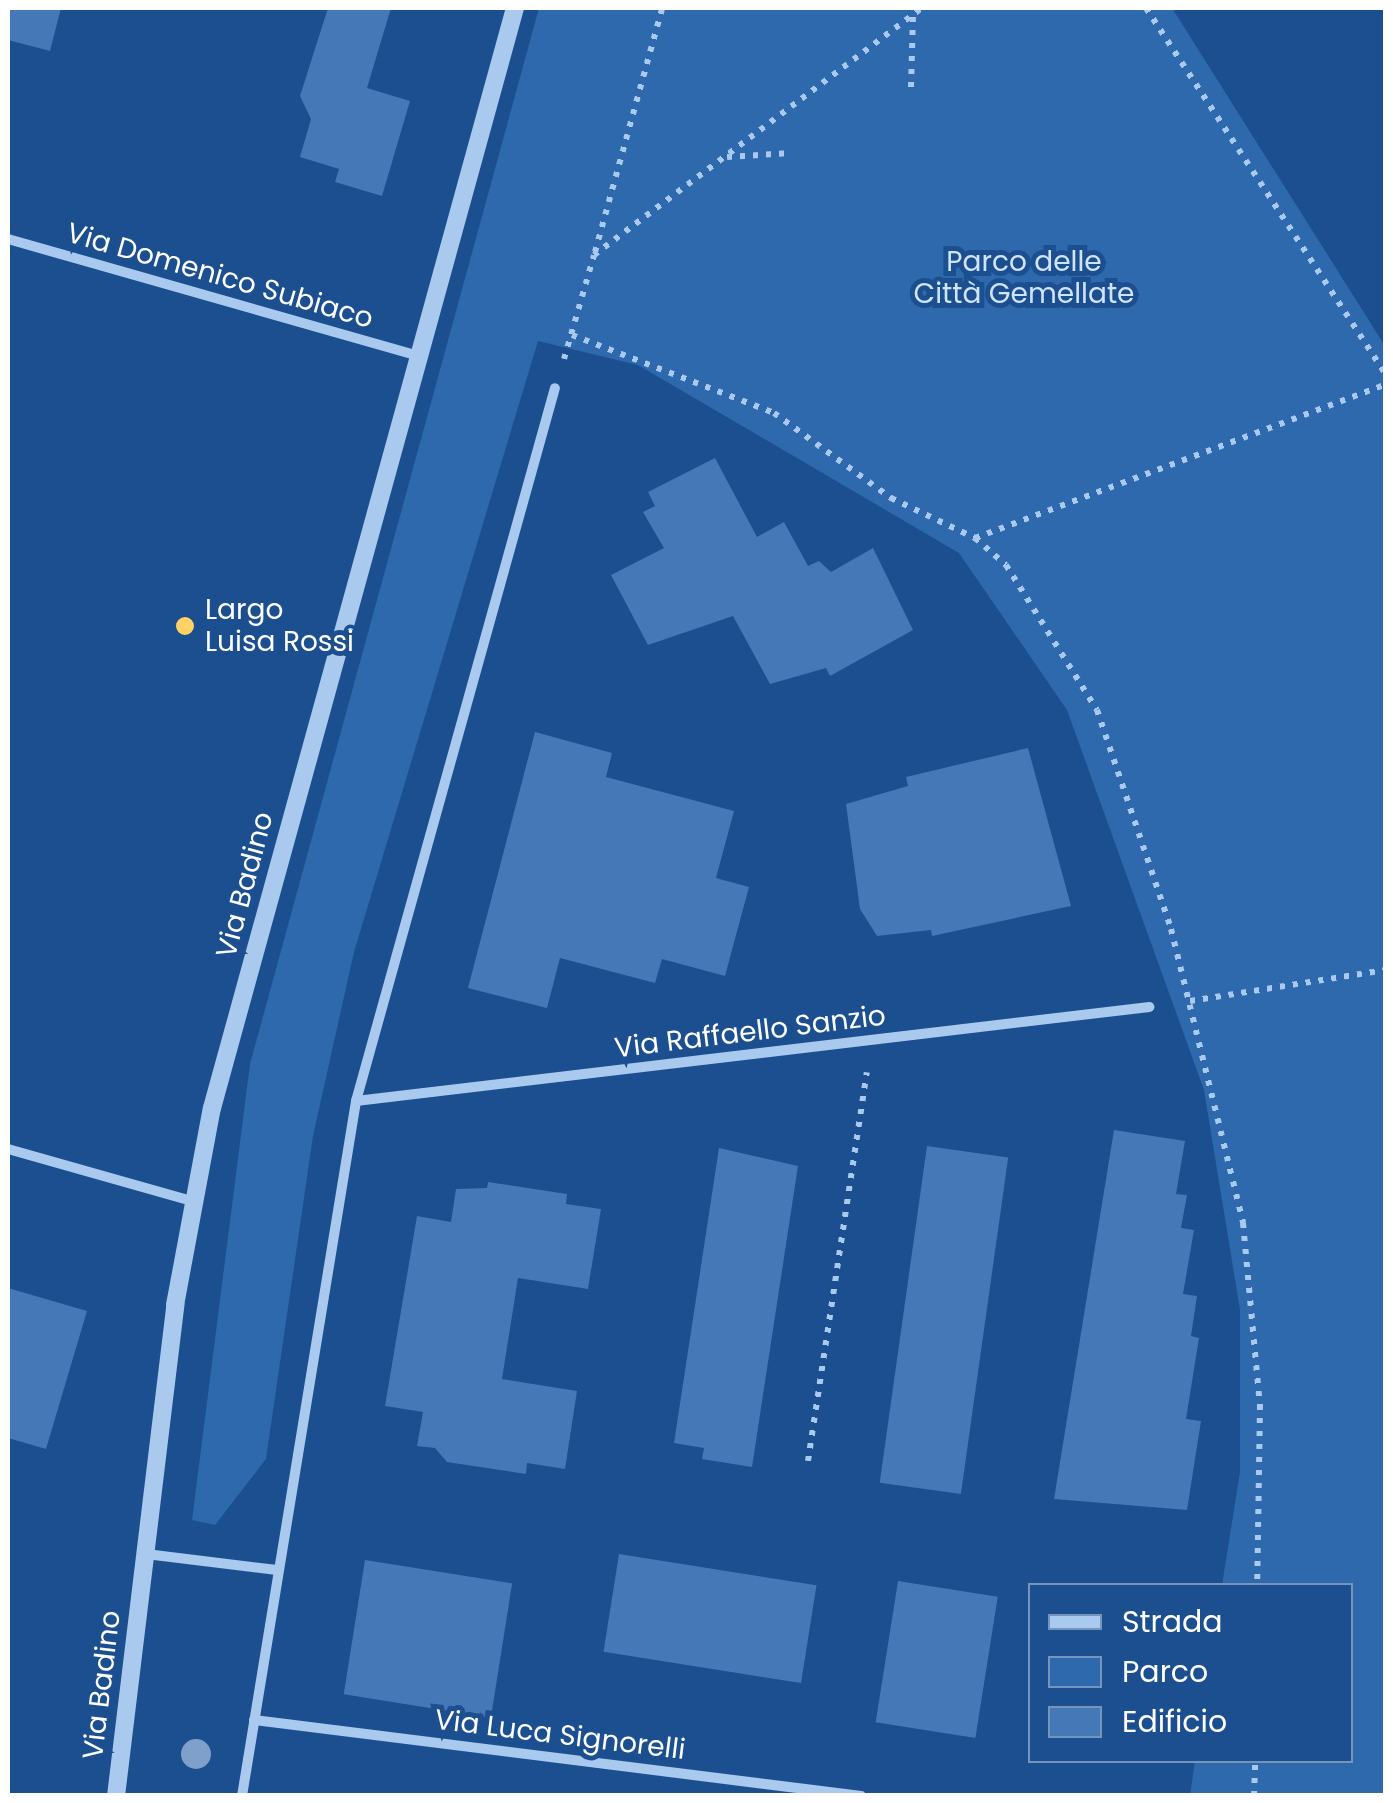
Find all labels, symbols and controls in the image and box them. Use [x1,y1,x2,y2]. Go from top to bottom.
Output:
street label: Via Domenico Subiaco [63,216,377,336]
park label: Parco delle Città Gemellate [914,245,1134,311]
place label: Largo Luisa Rossi [205,593,354,659]
marker: Largo Luisa Rossi [174,615,196,637]
street label: Via Badino [209,808,281,962]
street label: Via Raffaello Sanzio [613,999,887,1065]
legend [1028,1583,1353,1763]
text: Strada [1122,1600,1223,1643]
street label: Via Badino [76,1609,128,1761]
text: Parco [1122,1650,1208,1693]
text: Edificio [1122,1700,1227,1743]
street label: Via Luca Signorelli [433,1703,687,1767]

